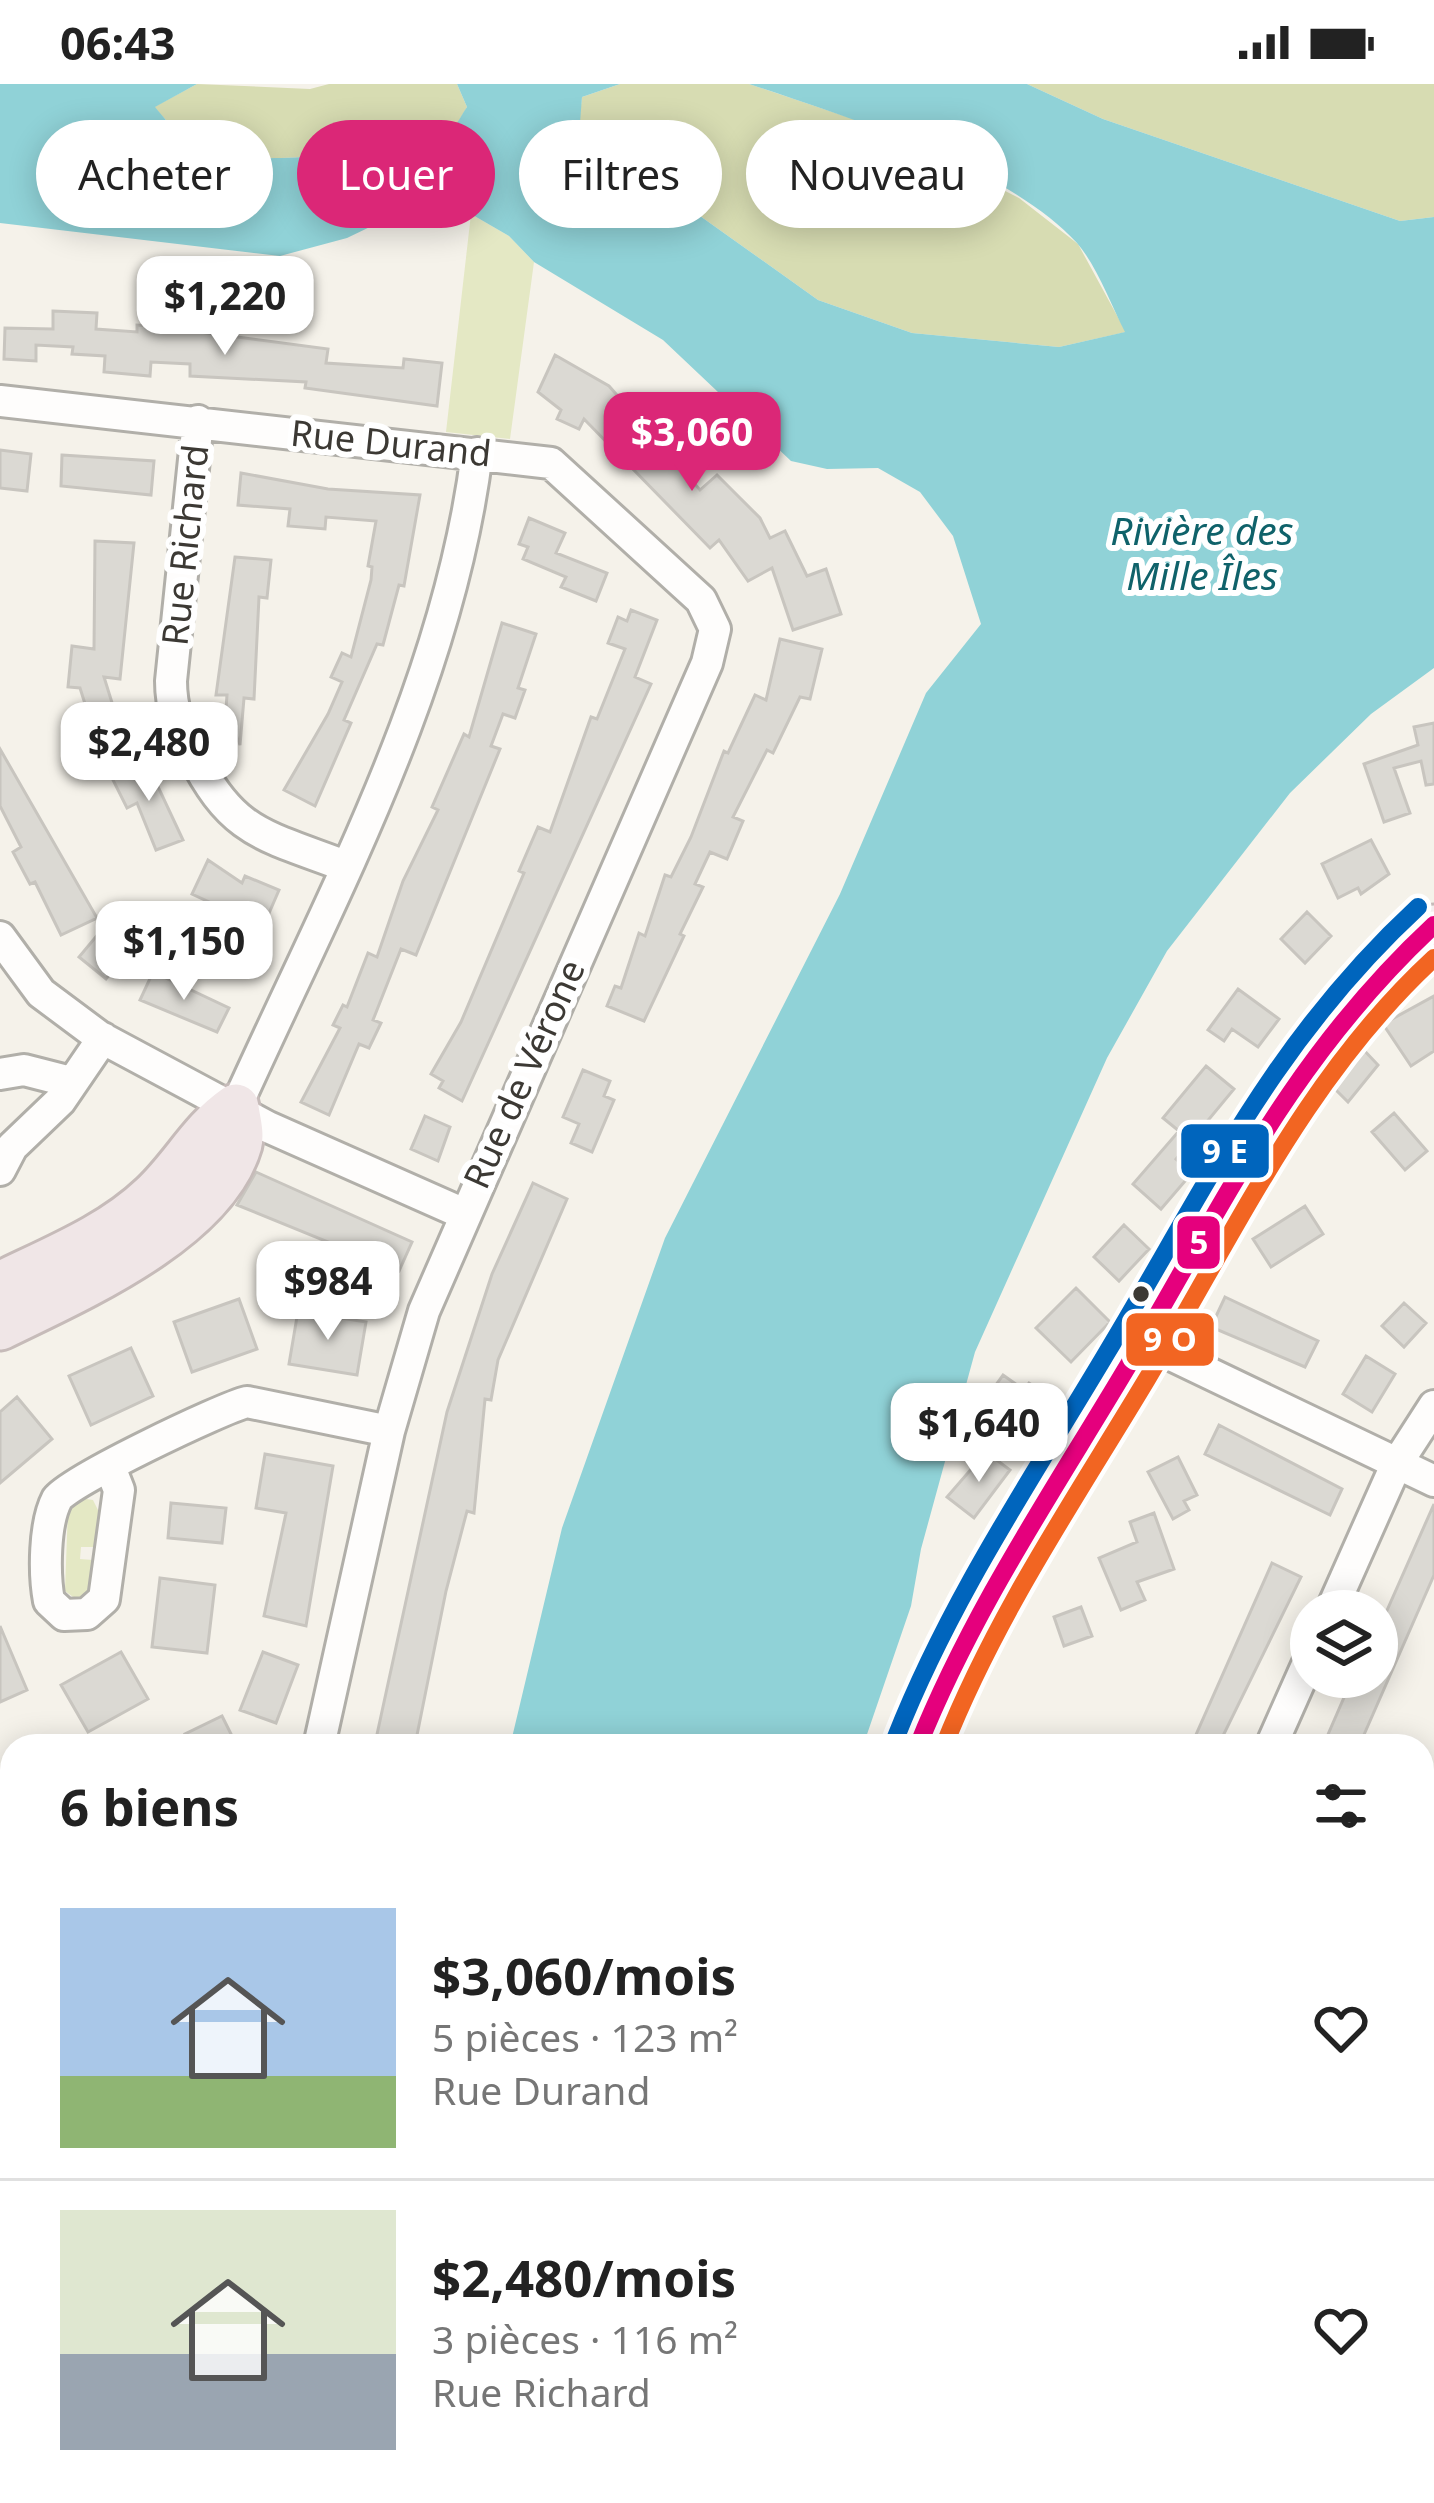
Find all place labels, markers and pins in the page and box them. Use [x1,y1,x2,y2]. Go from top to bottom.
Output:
pin: $1,220 [127,256,323,358]
pin: $3,060 [594,392,790,494]
pin: $2,480 [51,702,247,804]
pin: $1,150 [86,901,282,1003]
pin: $984 [257,1241,399,1343]
unlabelled marker [1130,1283,1152,1305]
pin: $1,640 [881,1383,1077,1485]

